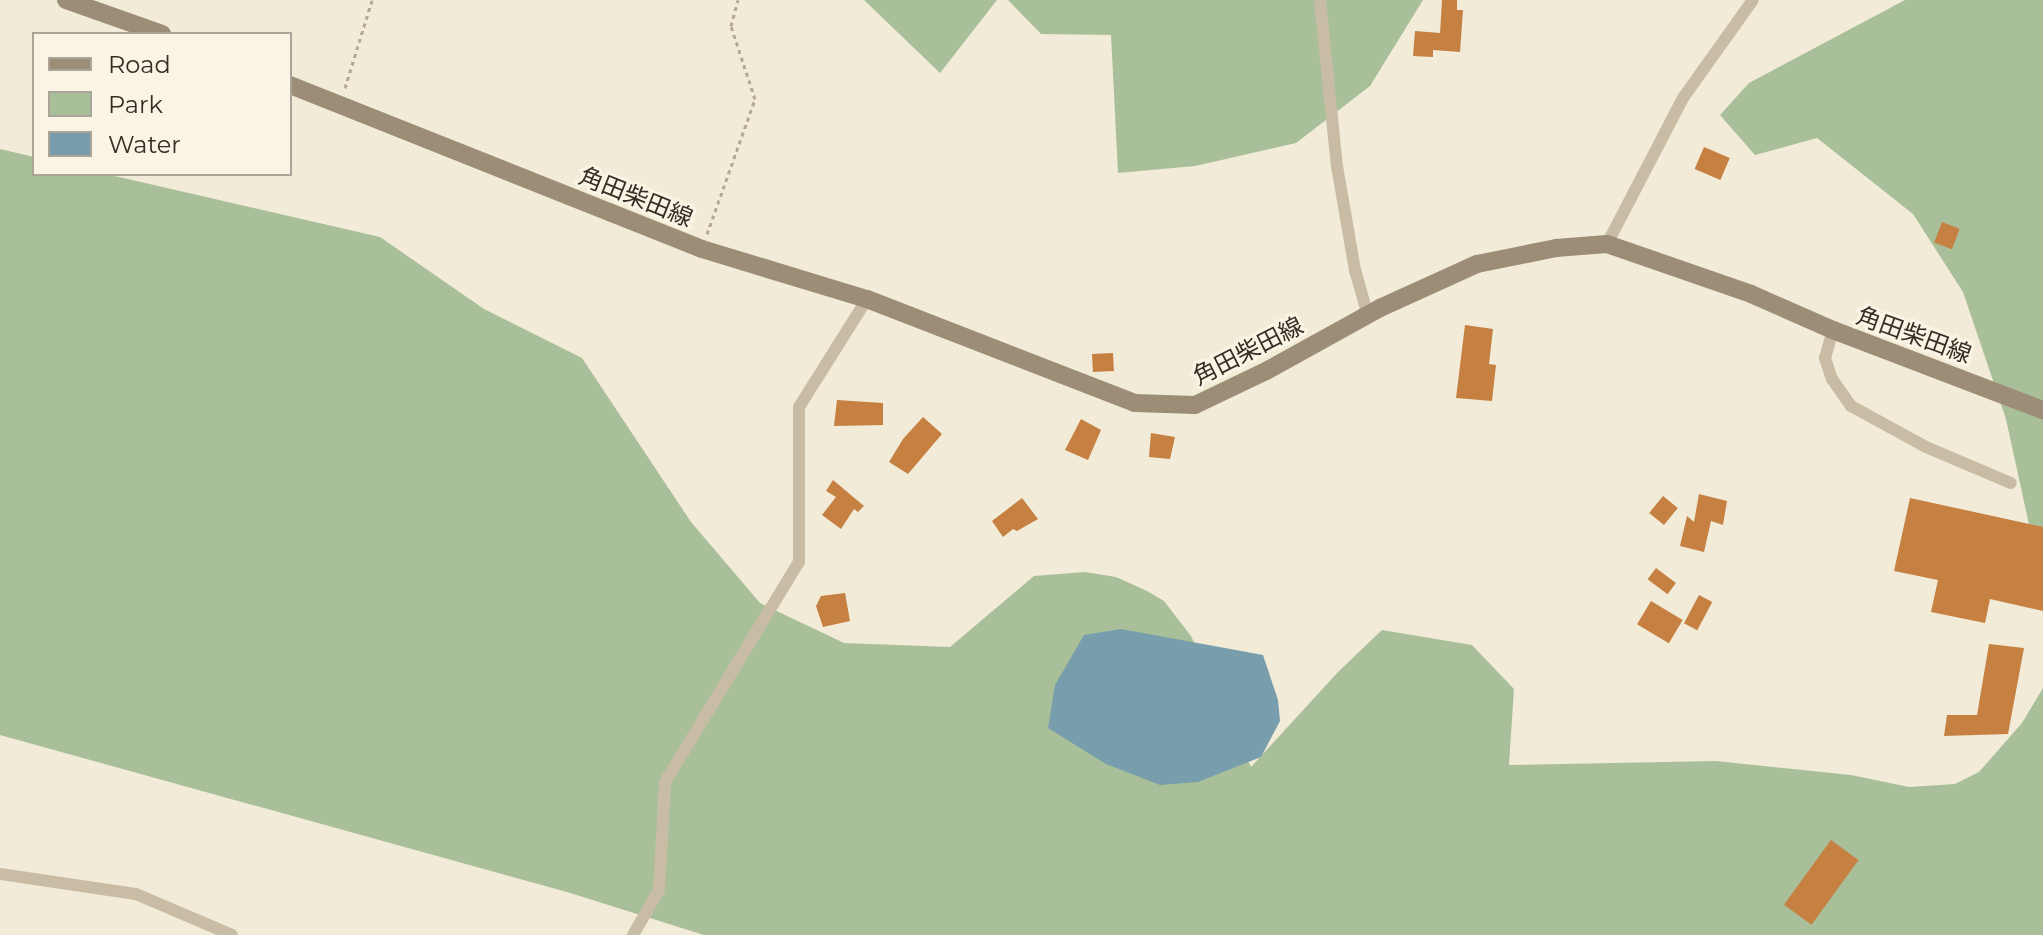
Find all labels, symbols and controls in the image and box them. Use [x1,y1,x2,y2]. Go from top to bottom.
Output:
legend [32,32,292,176]
text: Road [108,50,171,79]
text: Park [108,90,163,119]
text: Water [108,130,181,159]
street label: 角田柴田線 [575,161,697,233]
street label: 角田柴田線 [1853,301,1975,369]
street label: 角田柴田線 [1188,311,1308,391]

